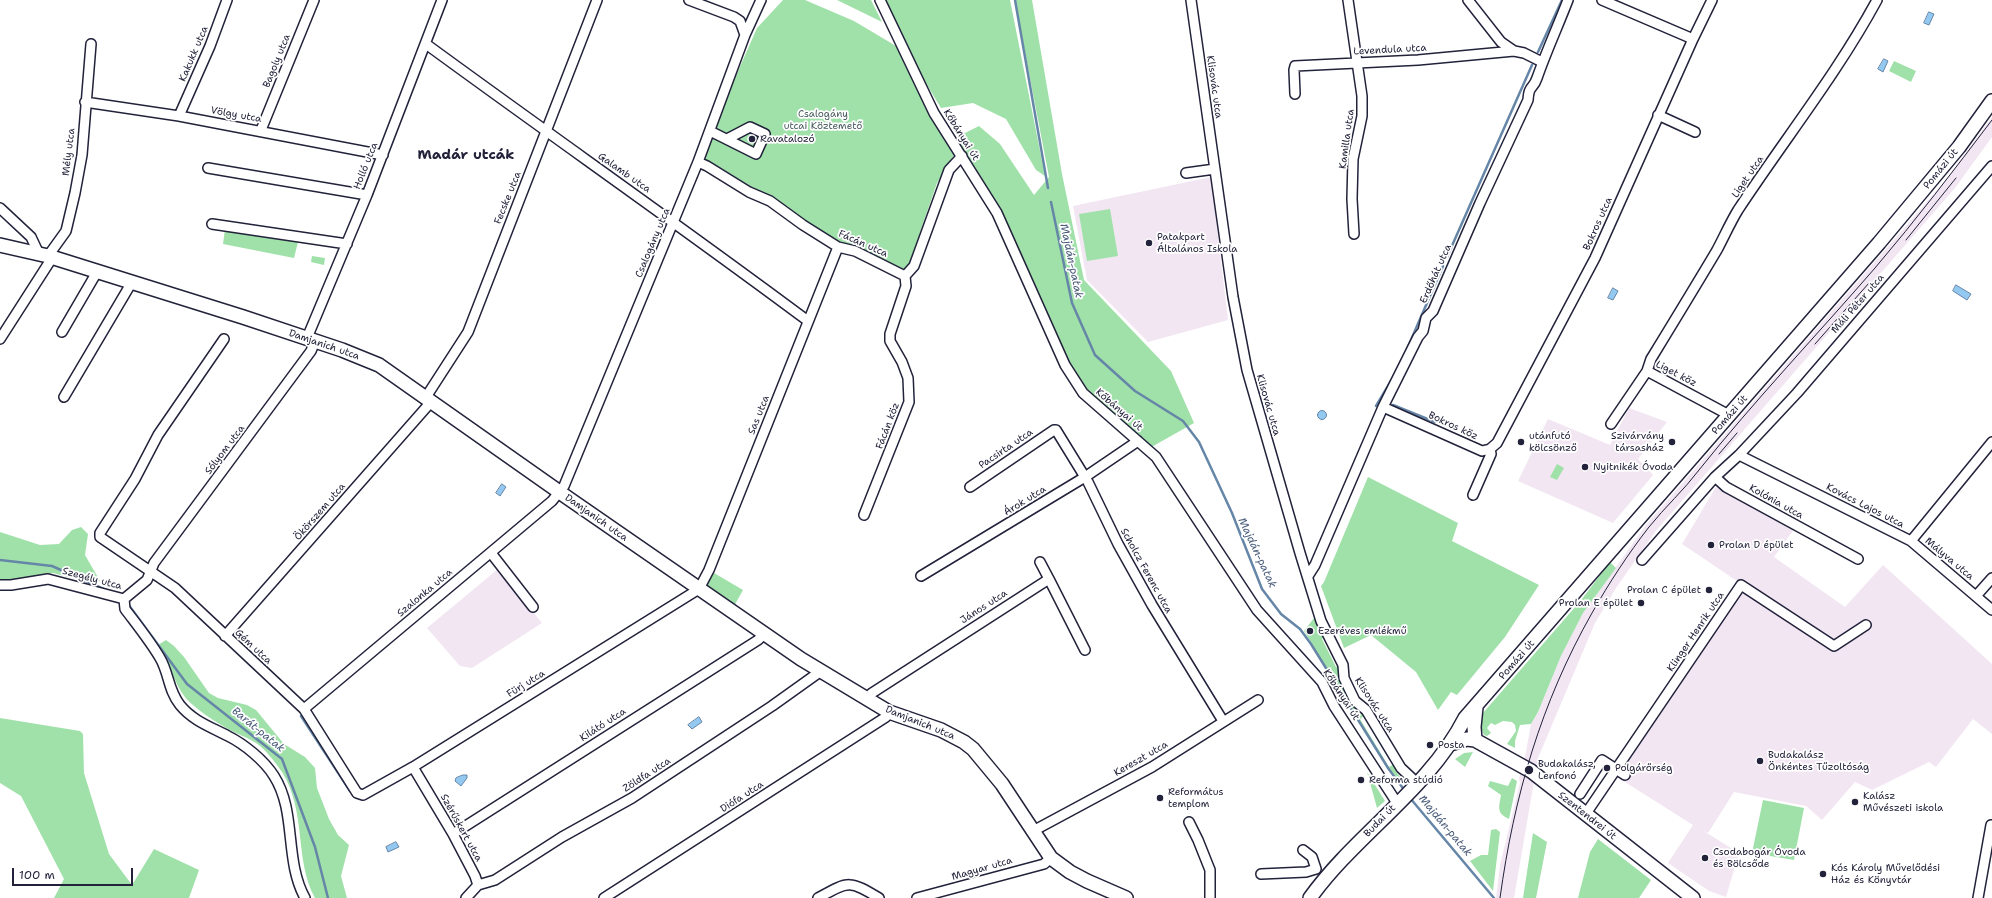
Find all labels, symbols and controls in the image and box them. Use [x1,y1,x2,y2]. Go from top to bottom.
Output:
street label: Kakukk utca [177,24,211,84]
street label: Bagoly utca [261,32,293,90]
street label: Levendula utca [1353,42,1427,58]
street label: Klisovác utca [1204,55,1224,119]
street label: Völgy utca [210,105,262,125]
street label: Kőbányai út [940,107,982,163]
park label: Csalogány utcai Köztemető [784,108,862,132]
street label: Kamilla utca [1337,108,1357,170]
street label: Mély utca [60,127,78,177]
place label: Ravatalozó [760,133,814,145]
marker: Ravatalozó [747,134,757,144]
street label: Holló utca [351,141,381,191]
street label: Pomázi út [1921,146,1961,192]
district label: Madár utcák [418,147,514,163]
street label: Galamb utca [595,150,653,196]
street label: Liget utca [1730,154,1766,200]
street label: Fecske utca [492,170,524,226]
street label: Bokros utca [1581,196,1615,252]
street label: Csalogány utca [633,207,673,279]
water label: Majdán-patak [1057,222,1085,300]
street label: Fácán utca [836,228,890,260]
place label: Patakpart Általános Iskola [1157,231,1238,254]
marker: Patakpart Általános Iskola [1144,238,1154,248]
street label: Erdőhát utca [1418,243,1454,305]
street label: Máli Péter utca [1829,272,1887,336]
street label: Damjanich utca [287,327,361,363]
street label: Liget köz [1653,359,1699,389]
street label: Klisovác utca [1254,373,1282,437]
street label: Kőbányai út [1093,386,1145,434]
street label: Pomázi út [1710,393,1750,437]
street label: Sas utca [746,394,772,436]
street label: Fácán köz [874,401,902,451]
street label: Bokros köz [1426,409,1480,443]
street label: Sólyom utca [203,423,247,477]
street label: Pacsirta utca [977,426,1035,472]
place label: utánfutó kölcsönző [1529,430,1577,454]
place label: Szivárvány társasház [1611,430,1664,454]
marker: utánfutó kölcsönző [1516,437,1526,447]
marker: Szivárvány társasház [1667,437,1677,447]
place label: Nyitnikék Óvoda [1593,461,1673,473]
marker: Nyitnikék Óvoda [1580,462,1590,472]
street label: Ökörszem utca [292,481,348,543]
street label: Kovács Lajos utca [1824,481,1906,531]
street label: Kolónia utca [1747,482,1805,522]
street label: Árok utca [1002,483,1048,519]
street label: Damjanich utca [562,492,630,544]
water label: Majdán-patak [1235,516,1279,590]
street label: Scholcz Ferenc utca [1118,526,1174,616]
street label: Mályva utca [1922,535,1976,583]
place label: Prolan D épület [1719,539,1794,551]
marker: Prolan D épület [1706,540,1716,550]
street label: Szegély utca [61,565,123,593]
street label: Szalonka utca [395,566,455,620]
place label: Prolan C épület [1627,584,1701,596]
marker: Prolan C épület [1704,585,1714,595]
street label: János utca [958,587,1010,627]
street label: Klinger Henrik utca [1665,590,1727,674]
place label: Prolan E épület [1559,597,1633,609]
marker: Prolan E épület [1636,598,1646,608]
place label: Ezeréves emlékmű [1318,625,1406,637]
marker: Ezeréves emlékmű [1305,626,1315,636]
street label: Gém utca [232,627,274,667]
street label: Pomázi út [1497,638,1537,682]
street label: Kőbányai út [1320,667,1362,723]
street label: Fürj utca [505,668,547,700]
street label: Klisovác utca [1352,675,1396,735]
street label: Damjanich utca [883,704,957,742]
water label: Barát-patak [229,705,287,755]
street label: Kilátó utca [578,706,628,744]
street label: Kereszt utca [1112,739,1170,779]
place label: Posta [1438,739,1465,751]
marker: Posta [1425,740,1435,750]
place label: Budakalász Önkéntes Tűzoltóság [1768,749,1869,772]
street label: Zöldfa utca [621,755,673,795]
marker: Budakalász Önkéntes Tűzoltóság [1755,756,1765,766]
place label: Budakalász, Lenfonó [1538,758,1596,782]
place label: Polgárőrség [1615,762,1672,774]
marker: Polgárőrség [1602,763,1612,773]
marker: Budakalász, Lenfonó [1523,764,1535,776]
place label: Reforma stúdió [1369,774,1443,786]
marker: Reforma stúdió [1356,775,1366,785]
street label: Diófa utca [718,779,766,815]
place label: Református templom [1168,786,1223,810]
street label: Szentendrei út [1555,790,1619,842]
place label: Kalász Művészeti iskola [1863,790,1943,814]
street label: Szérűskert utca [437,792,485,864]
marker: Református templom [1155,793,1165,803]
water label: Majdán-patak [1416,793,1474,859]
marker: Kalász Művészeti iskola [1850,797,1860,807]
street label: Budai út [1362,802,1398,840]
place label: Csodabogár Óvoda és Bölcsőde [1713,846,1806,870]
marker: Csodabogár Óvoda és Bölcsőde [1700,853,1710,863]
street label: Magyar utca [950,855,1014,883]
scale bar [14,860,135,886]
place label: Kós Károly Művelődési Ház és Könyvtár [1831,862,1940,886]
text: 100 m [19,867,55,883]
marker: Kós Károly Művelődési Ház és Könyvtár [1818,869,1828,879]

